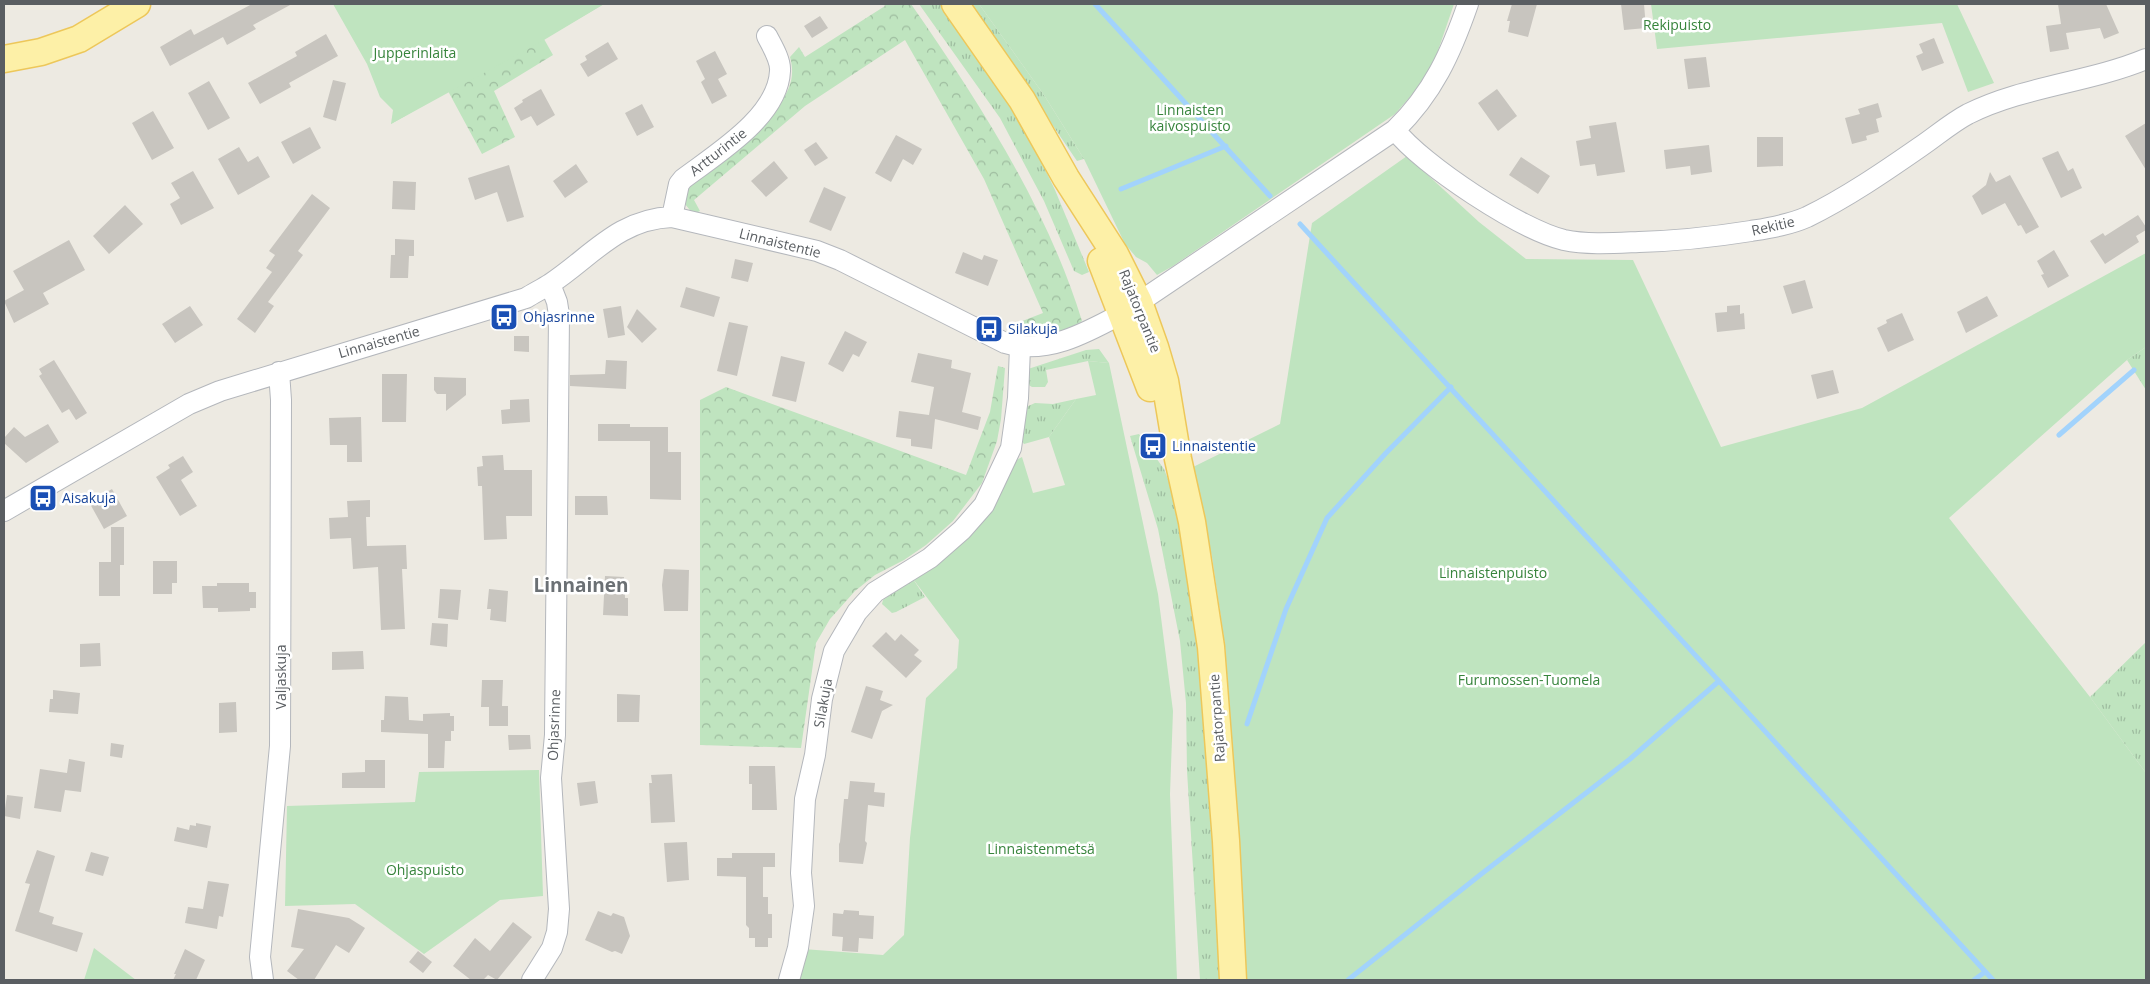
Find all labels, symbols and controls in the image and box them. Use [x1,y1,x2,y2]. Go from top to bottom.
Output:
park label: Rekipuisto [1643,15,1711,34]
park label: Jupperinlaita [372,43,456,62]
park label: Linnaisten kaivospuisto [1149,100,1231,135]
street label: Artturintie [685,123,750,180]
street label: Rekitie [1749,211,1796,240]
street label: Linnaistentie [737,223,823,262]
street label: Rajatorpantie [1115,266,1166,355]
bus stop icon: Ohjasrinne [489,302,519,332]
place label: Ohjasrinne [523,307,595,326]
bus stop icon: Silakuja [974,314,1004,344]
place label: Silakuja [1008,319,1058,338]
street label: Linnaistentie [336,321,422,362]
bus stop icon: Linnaistentie [1138,431,1168,461]
place label: Linnaistentie [1172,436,1256,455]
bus stop icon: Aisakuja [28,483,58,513]
place label: Aisakuja [62,488,116,507]
park label: Linnaistenpuisto [1439,563,1547,582]
district label: Linnainen [534,572,628,598]
street label: Valjaskuja [271,645,290,709]
park label: Furumossen-Tuomela [1458,670,1600,689]
street label: Rajatorpantie [1204,673,1229,763]
street label: Silakuja [809,677,836,729]
street label: Ohjasrinne [543,689,564,761]
park label: Linnaistenmetsä [987,839,1095,858]
park label: Ohjaspuisto [386,860,464,879]

